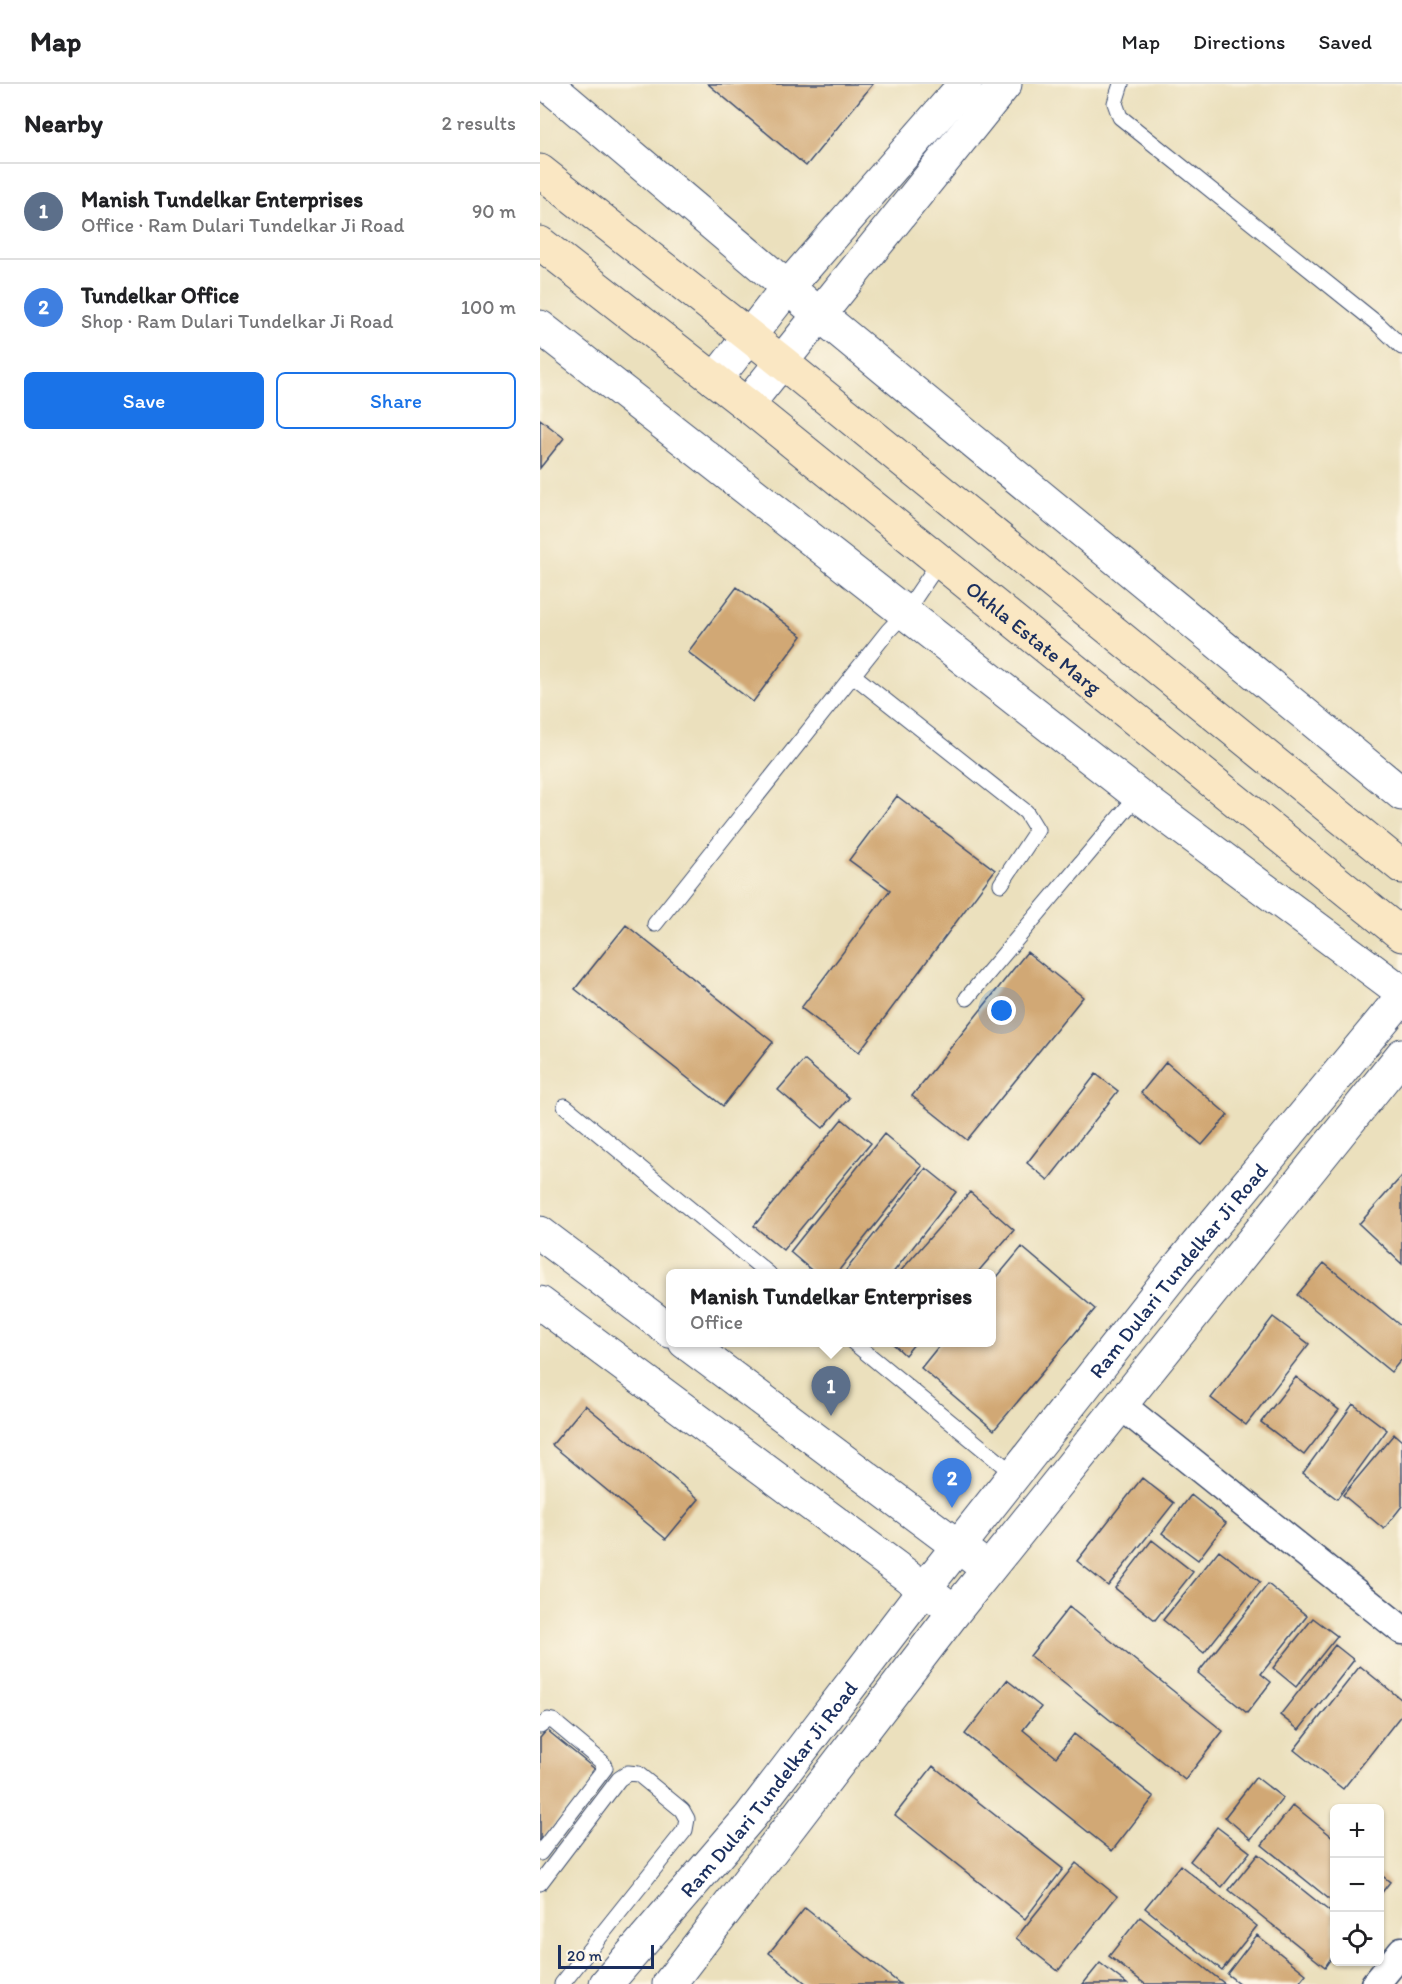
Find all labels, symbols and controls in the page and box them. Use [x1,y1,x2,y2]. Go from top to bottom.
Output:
text: Map [30,24,81,58]
text: Map [1122,29,1160,54]
text: Directions [1193,29,1285,54]
text: Saved [1318,29,1372,54]
text: Nearby [24,107,103,139]
text: 2 results [442,111,516,135]
text: Manish Tundelkar Enterprises [81,186,363,213]
text: 1 [39,199,48,223]
text: 90 m [472,199,516,223]
text: Office · Ram Dulari Tundelkar Ji Road [81,213,405,237]
text: Tundelkar Office [81,282,239,309]
text: 2 [38,295,49,319]
text: 100 m [461,295,516,319]
text: Shop · Ram Dulari Tundelkar Ji Road [81,309,394,333]
button: Save [24,372,264,429]
button: Share [276,372,516,429]
street label: Okhla Estate Marg [961,575,1107,700]
your location [987,996,1016,1025]
street label: Ram Dulari Tundelkar Ji Road [1083,1157,1273,1383]
popup [666,1269,996,1347]
text: Manish Tundelkar Enterprises [690,1283,972,1310]
text: Office [690,1310,743,1334]
pin: 1 [812,1366,850,1416]
pin: 2 [932,1458,972,1508]
street label: Ram Dulari Tundelkar Ji Road [674,1675,862,1902]
map controls [1330,1804,1384,1966]
button: + [1330,1804,1384,1858]
button: − [1330,1858,1384,1912]
button: locate [1330,1912,1384,1966]
scale bar [558,1942,654,1970]
text: 20 m [567,1946,602,1965]

